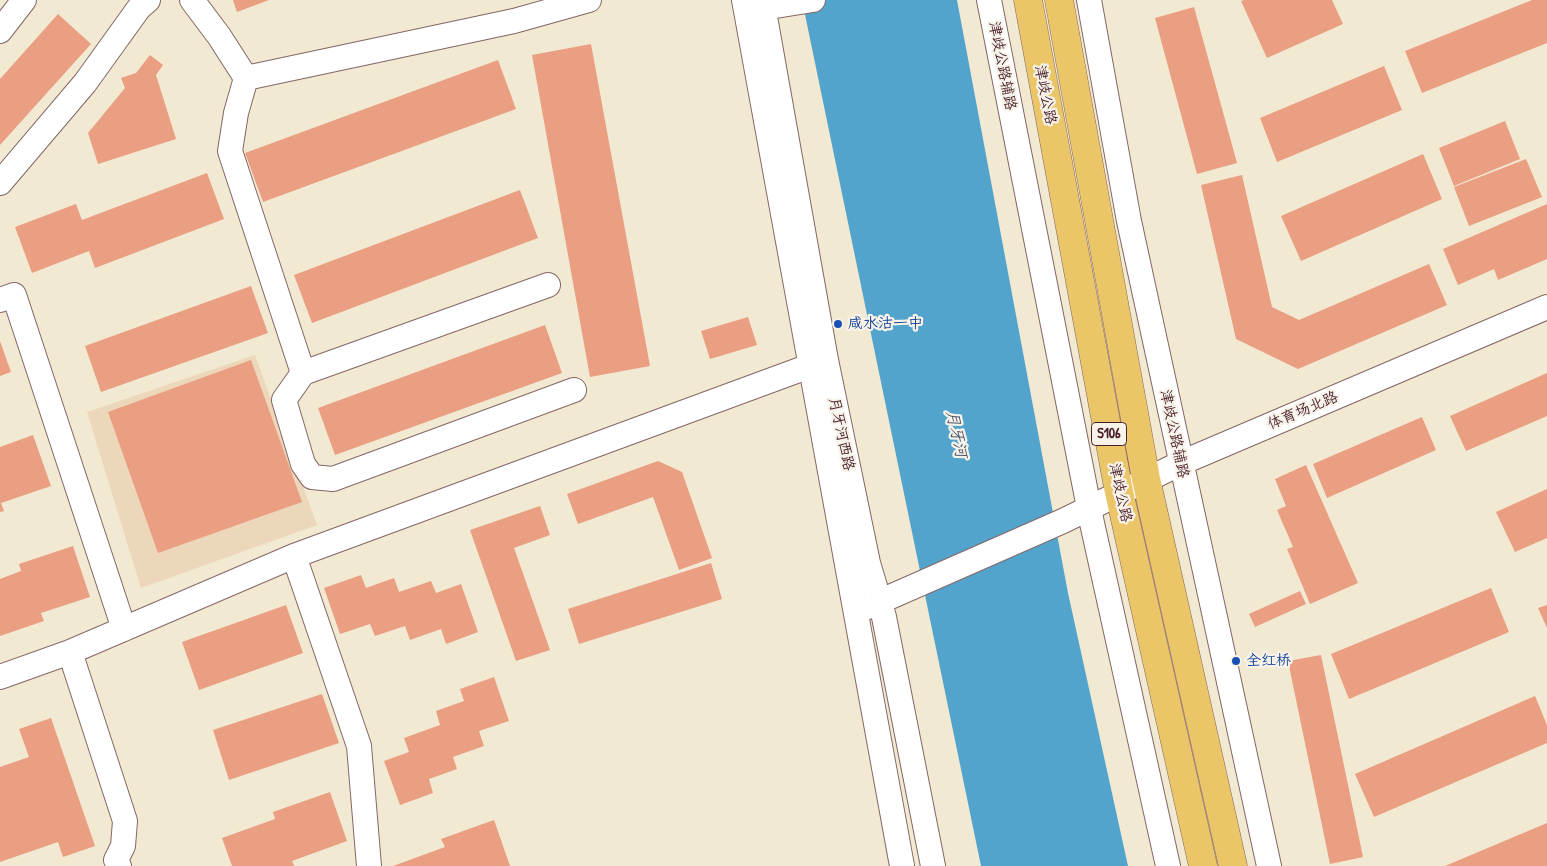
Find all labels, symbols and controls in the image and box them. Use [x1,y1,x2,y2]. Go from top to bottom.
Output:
street label: 津歧公路辅路 [985,20,1019,112]
street label: 津歧公路 [1030,64,1060,126]
place label: 咸水沽一中 [848,315,923,333]
marker: 咸水沽一中 [832,318,844,330]
street label: 津歧公路辅路 [1156,388,1192,480]
street label: 体育场北路 [1265,388,1341,434]
street label: 月牙河西路 [824,395,858,473]
water label: 月牙河 [942,409,970,459]
road number: S106 [1092,422,1126,446]
street label: 津歧公路 [1105,462,1135,524]
place label: 全红桥 [1246,652,1291,670]
marker: 全红桥 [1230,655,1242,667]

